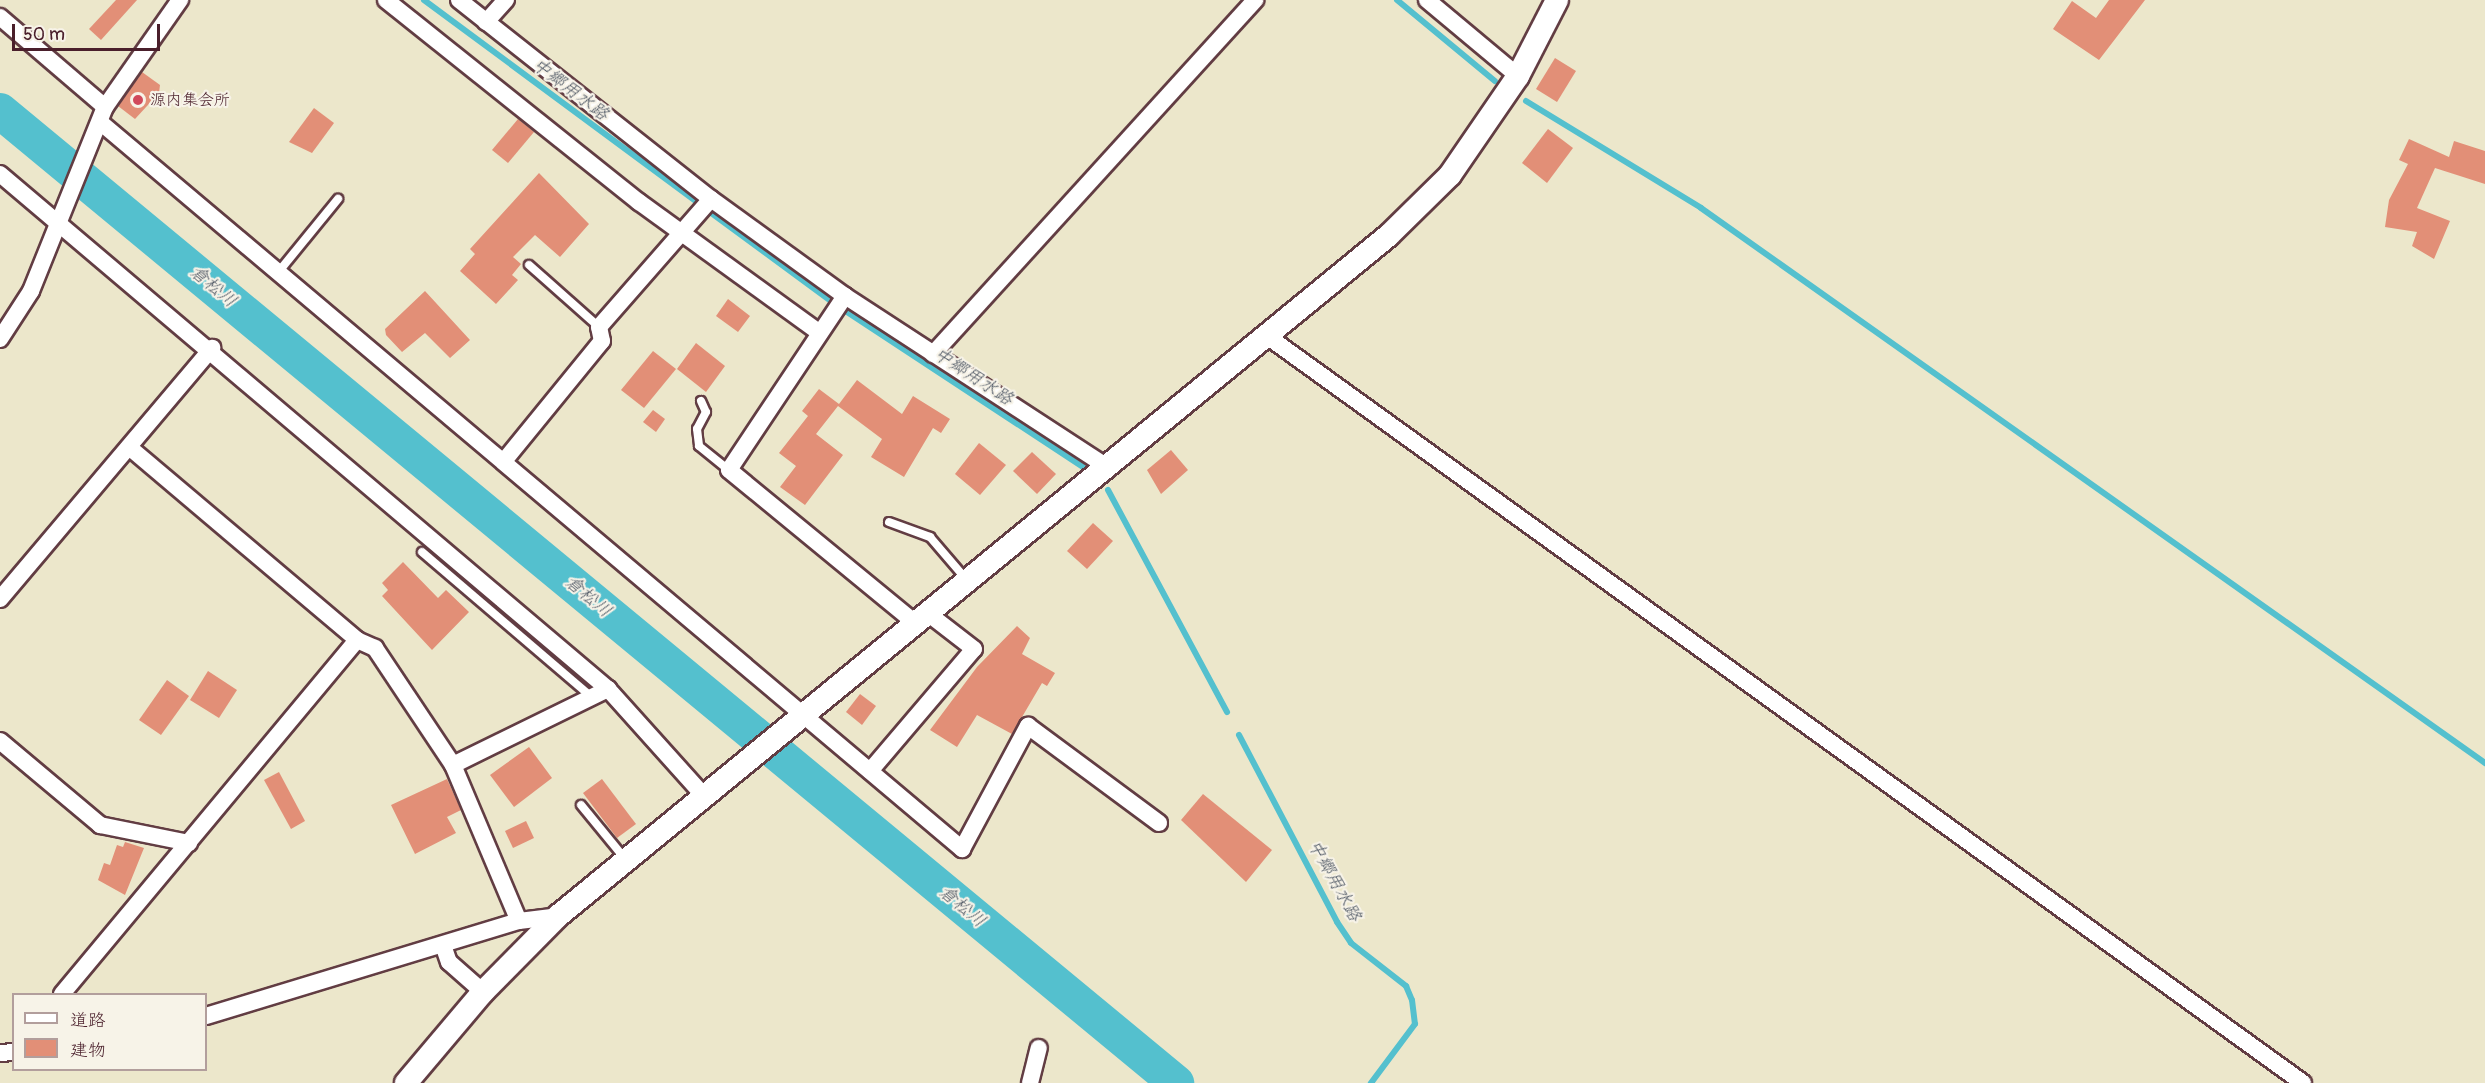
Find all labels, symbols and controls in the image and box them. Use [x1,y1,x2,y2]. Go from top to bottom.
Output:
scale bar [15,12,164,50]
text: 50 m [23,23,65,46]
water label: 中郷用水路 [528,54,612,126]
place label: 源内集会所 [150,90,230,110]
marker: 源内集会所 [131,93,145,107]
water label: 倉松川 [185,261,241,313]
water label: 中郷用水路 [929,343,1017,411]
water label: 倉松川 [560,571,616,623]
water label: 中郷用水路 [1303,836,1365,926]
water label: 倉松川 [934,881,990,933]
legend [12,993,207,1071]
text: 道路 [70,1009,106,1032]
text: 建物 [70,1039,106,1062]

